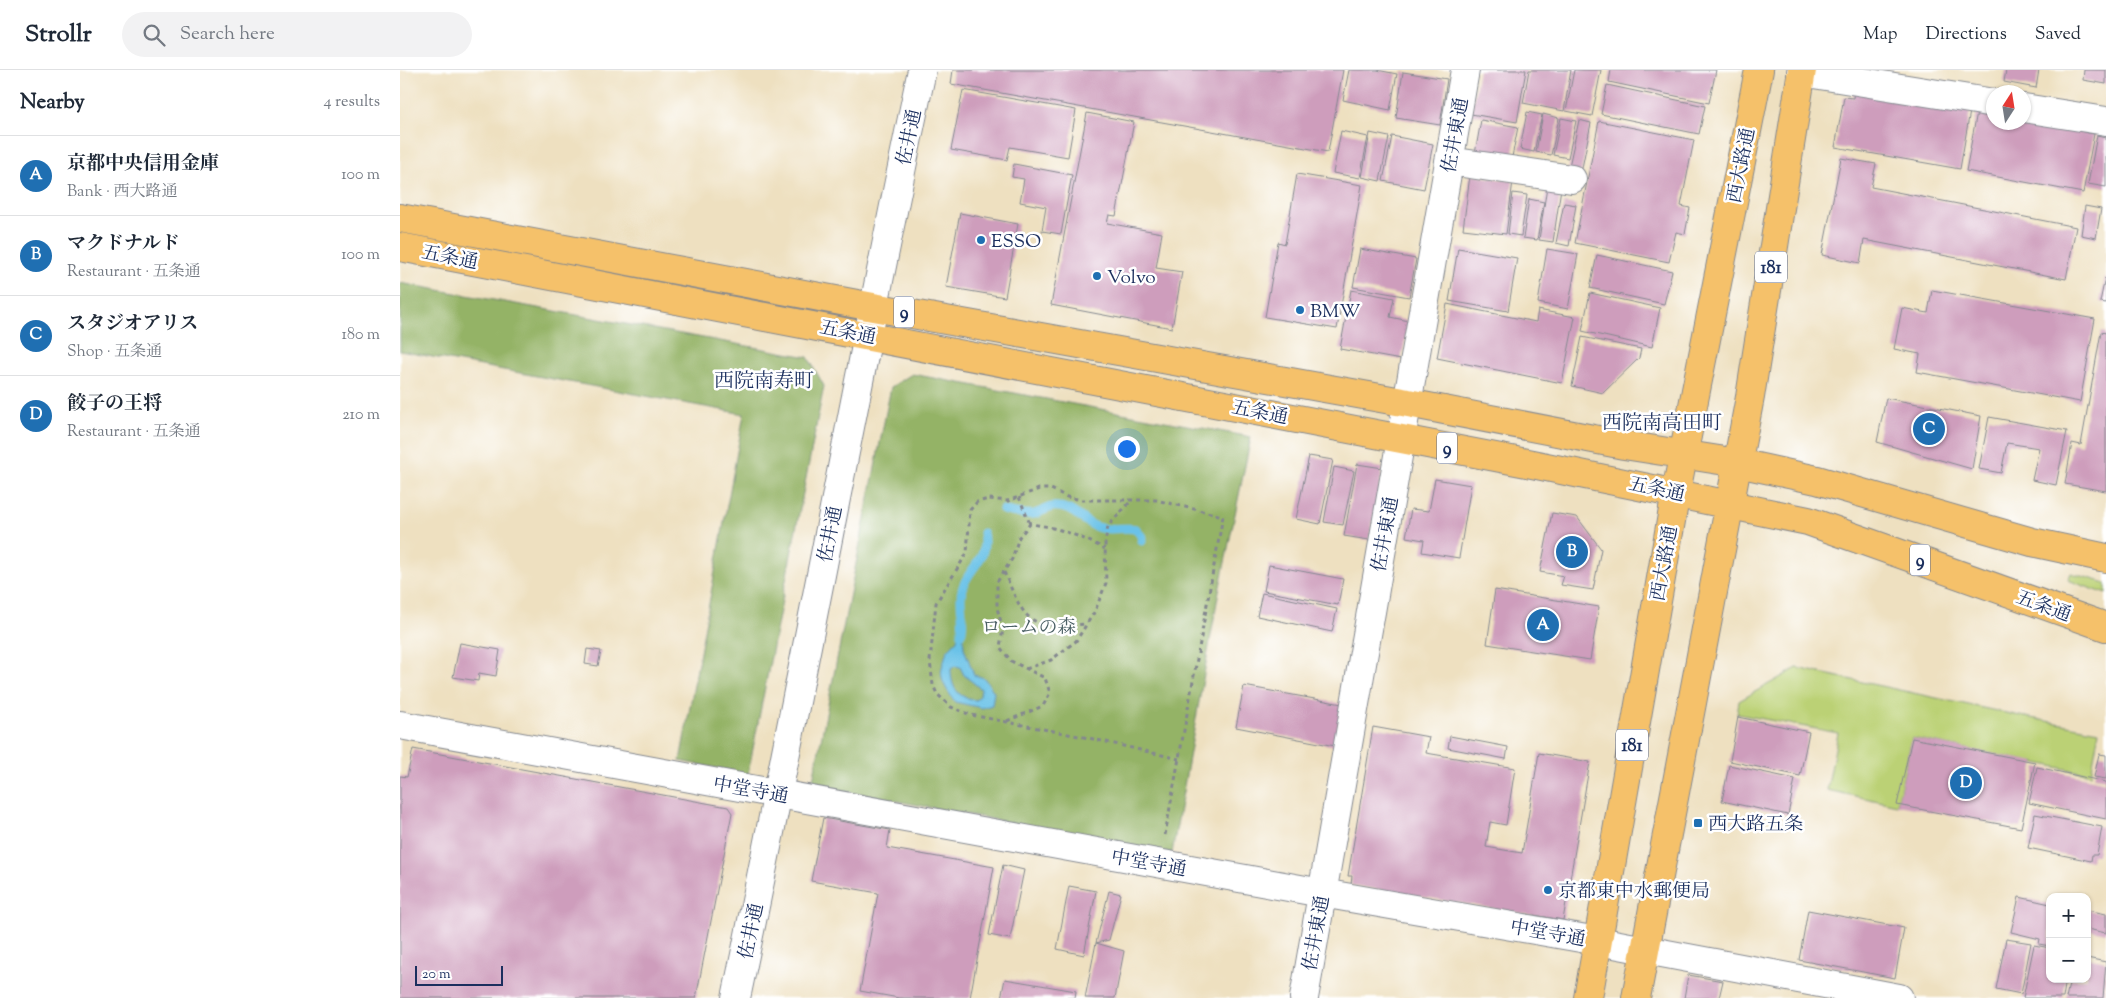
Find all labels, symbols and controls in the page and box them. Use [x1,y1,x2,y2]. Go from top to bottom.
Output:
search box [122,12,472,57]
text: Strollr [25,18,92,52]
icon: search [140,21,168,49]
text: Search here [180,21,275,48]
text: Map [1863,22,1898,48]
text: Directions [1926,22,2007,48]
text: Saved [2035,22,2081,48]
north arrow [1986,85,2031,130]
text: Nearby [20,88,85,118]
text: 4 results [324,91,380,114]
street label: 佐井東通 [1437,96,1476,175]
street label: 佐井通 [891,107,930,168]
street label: 西大路通 [1722,126,1763,205]
text: 京都中央信用金庫 [67,151,219,178]
text: A [30,164,43,187]
text: 100 m [341,164,380,187]
text: Bank · 西大路通 [67,181,177,204]
place label: ESSO [991,229,1041,256]
text: マクドナルド [67,231,180,258]
marker: ESSO [975,234,987,246]
street label: 五条通 [419,240,480,277]
text: B [31,244,41,267]
text: 100 m [341,244,380,267]
road number: 181 [1755,252,1787,282]
text: Restaurant · 五条通 [67,261,201,284]
place label: Volvo [1107,265,1156,292]
marker: Volvo [1091,270,1103,282]
road number: 9 [894,296,914,328]
place label: BMW [1310,299,1360,326]
marker: BMW [1294,304,1306,316]
text: スタジオアリス [67,311,198,338]
street label: 五条通 [817,315,878,352]
text: C [30,324,42,347]
text: 180 m [341,324,380,347]
text: Shop · 五条通 [67,341,162,364]
district label: 西院南寿町 [714,368,814,397]
text: 餃子の王将 [67,391,162,418]
street label: 五条通 [1229,395,1290,432]
text: D [30,404,42,427]
text: 210 m [342,404,380,427]
district label: 西院南高田町 [1602,410,1722,439]
pin: C [1913,410,1945,448]
text: Restaurant · 五条通 [67,421,201,444]
road number: 9 [1437,432,1457,463]
your location [1114,436,1140,462]
street label: 五条通 [1626,471,1687,510]
street label: 佐井東通 [1367,495,1406,574]
street label: 佐井通 [813,504,850,565]
street label: 西大路通 [1646,524,1685,603]
pin: B [1556,533,1588,571]
road number: 9 [1910,544,1930,576]
street label: 五条通 [2012,585,2075,630]
pin: A [1527,606,1559,644]
park label: ロームの森 [981,615,1077,642]
road number: 181 [1616,730,1648,760]
pin: D [1950,764,1982,802]
street label: 中堂寺通 [711,772,790,811]
place label: 西大路五条 [1708,812,1803,839]
marker: 西大路五条 [1692,817,1704,829]
street label: 中堂寺通 [1109,845,1188,884]
place label: 京都東中水郵便局 [1558,879,1710,906]
marker: 京都東中水郵便局 [1542,884,1554,896]
map controls [2046,893,2091,983]
button: + [2046,893,2091,938]
street label: 佐井東通 [1298,894,1337,973]
street label: 佐井通 [733,901,772,962]
street label: 中堂寺通 [1508,915,1587,954]
button: − [2046,938,2091,983]
scale bar [415,963,502,986]
text: 20 m [422,965,451,985]

